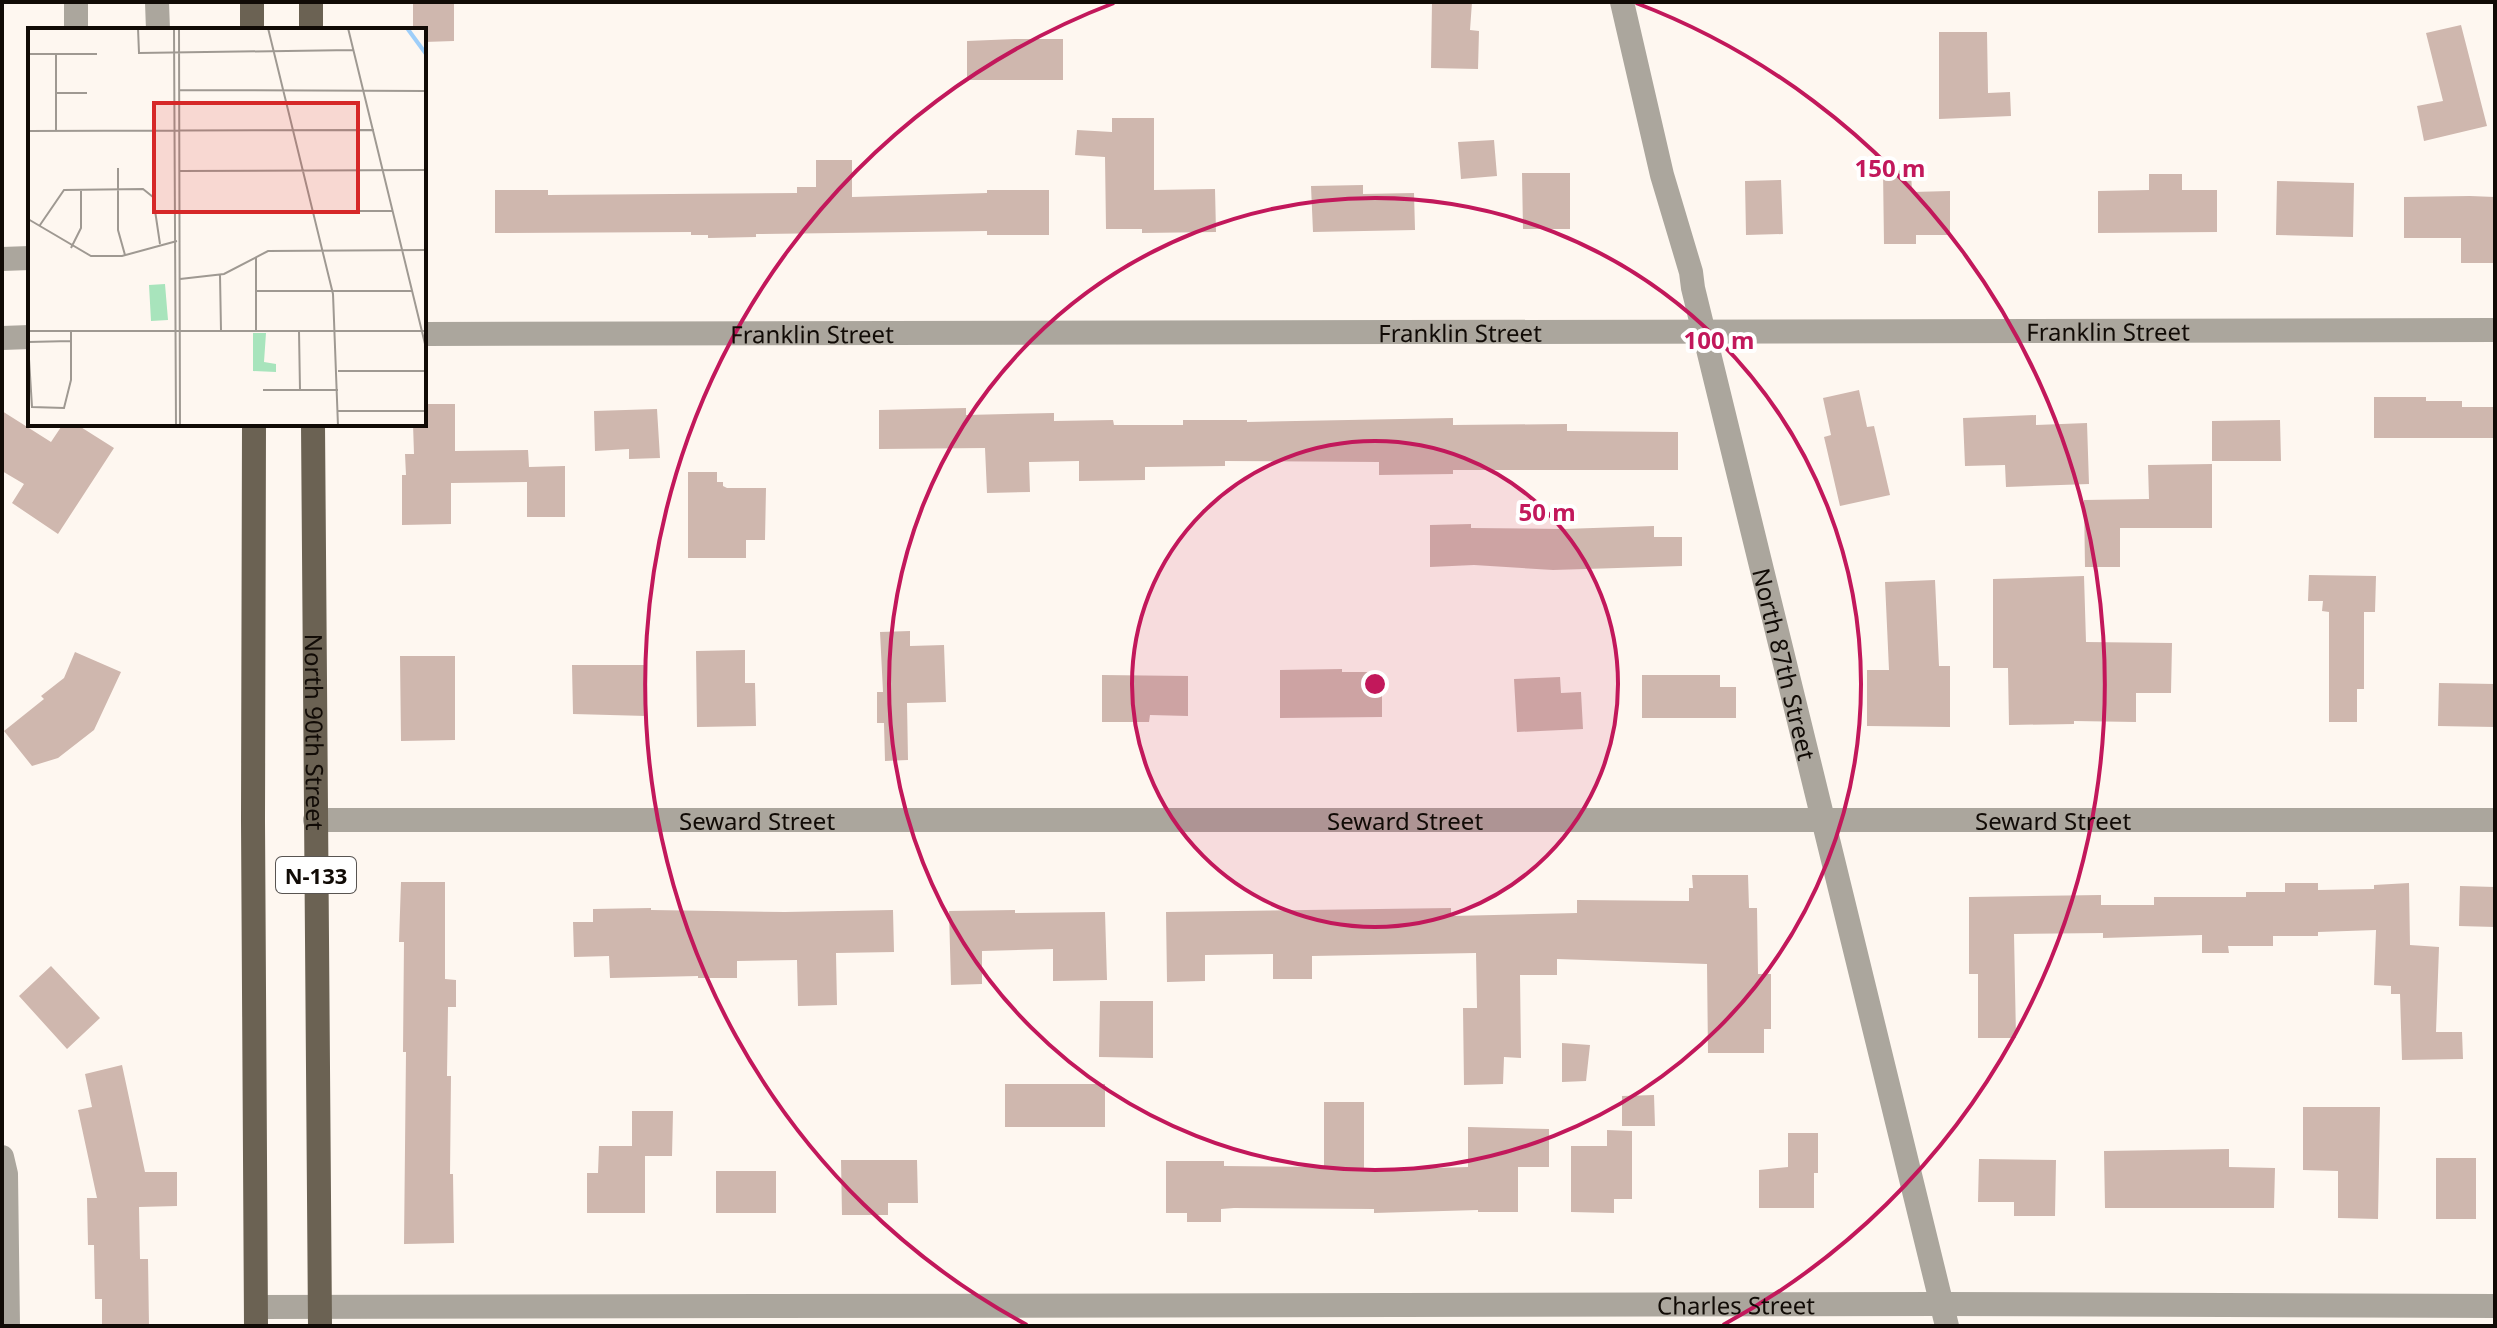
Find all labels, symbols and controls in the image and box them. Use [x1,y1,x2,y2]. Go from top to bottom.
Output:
inset map [28,28,426,426]
text: 150 m [1855,151,1925,184]
street label: Franklin Street [2026,314,2190,347]
street label: Franklin Street [1378,315,1542,349]
street label: Franklin Street [730,317,894,350]
text: 100 m [1684,323,1754,356]
text: 50 m [1518,495,1576,528]
street label: North 87th Street [1746,564,1824,764]
street label: North 90th Street [298,633,333,831]
centre of rings [1361,670,1389,698]
street label: Seward Street [679,804,835,837]
street label: Seward Street [1327,804,1483,837]
street label: Seward Street [1975,804,2131,837]
road number: N-133 [276,857,356,893]
street label: Charles Street [1657,1288,1815,1321]

